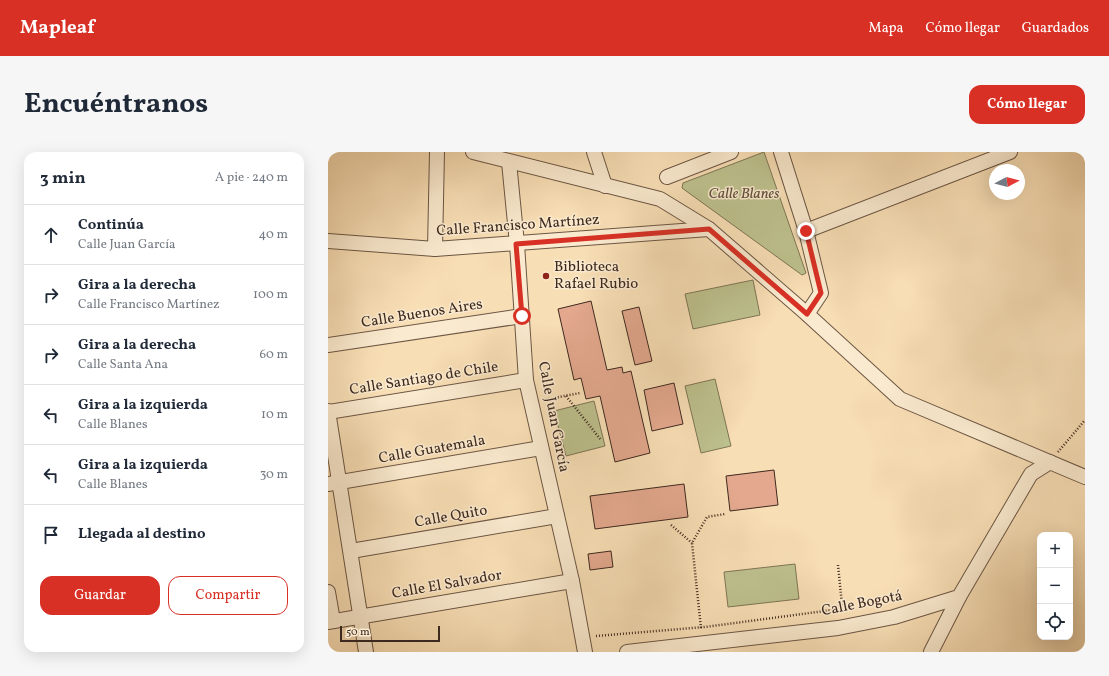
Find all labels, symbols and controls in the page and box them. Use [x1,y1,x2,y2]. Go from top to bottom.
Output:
text: Mapleaf [20,15,95,41]
text: Mapa [869,19,904,38]
text: Cómo llegar [926,19,1000,38]
text: Guardados [1022,19,1089,38]
text: Encuéntranos [24,85,208,124]
button: Cómo llegar [969,85,1085,124]
north arrow [989,164,1025,200]
text: 3 min [40,167,86,190]
text: A pie · 240 m [215,169,288,187]
park label: Calle Blanes [709,184,780,205]
street label: Calle Francisco Martínez [436,210,600,242]
text: Continúa [78,215,144,236]
route end [797,222,815,240]
icon: ahead [40,224,62,246]
text: 40 m [259,226,288,244]
text: Calle Juan García [78,236,176,254]
place label: Biblioteca Rafael Rubio [554,257,638,295]
marker: Biblioteca Rafael Rubio [541,271,551,281]
text: Gira a la derecha [78,275,196,296]
icon: right [40,284,62,306]
text: 100 m [253,286,288,304]
street label: Calle Buenos Aires [360,294,484,334]
text: Calle Francisco Martínez [78,296,220,314]
route start [513,307,531,325]
text: Gira a la derecha [78,335,196,356]
icon: right [40,344,62,366]
text: 60 m [260,346,288,364]
text: Calle Santa Ana [78,356,168,374]
street label: Calle Santiago de Chile [348,357,500,401]
street label: Calle Juan García [532,360,574,474]
text: Gira a la izquierda [78,395,208,416]
icon: left [40,404,62,426]
text: 10 m [261,406,288,424]
text: Calle Blanes [78,416,147,434]
street label: Calle Guatemala [377,430,487,470]
text: Gira a la izquierda [78,455,208,476]
icon: left [40,464,62,486]
text: 30 m [260,466,288,484]
text: Calle Blanes [78,476,147,494]
street label: Calle Quito [413,500,489,534]
icon: arrive [40,524,62,546]
text: Llegada al destino [78,524,206,545]
map controls [1037,532,1073,640]
button: + [1037,532,1073,568]
street label: Calle El Salvador [390,565,504,605]
button: − [1037,568,1073,604]
button: Guardar [40,576,160,615]
button: Compartir [168,576,288,615]
street label: Calle Bogotá [820,586,904,622]
button: locate [1037,604,1073,640]
scale bar [340,624,440,643]
text: 50 m [346,625,370,640]

